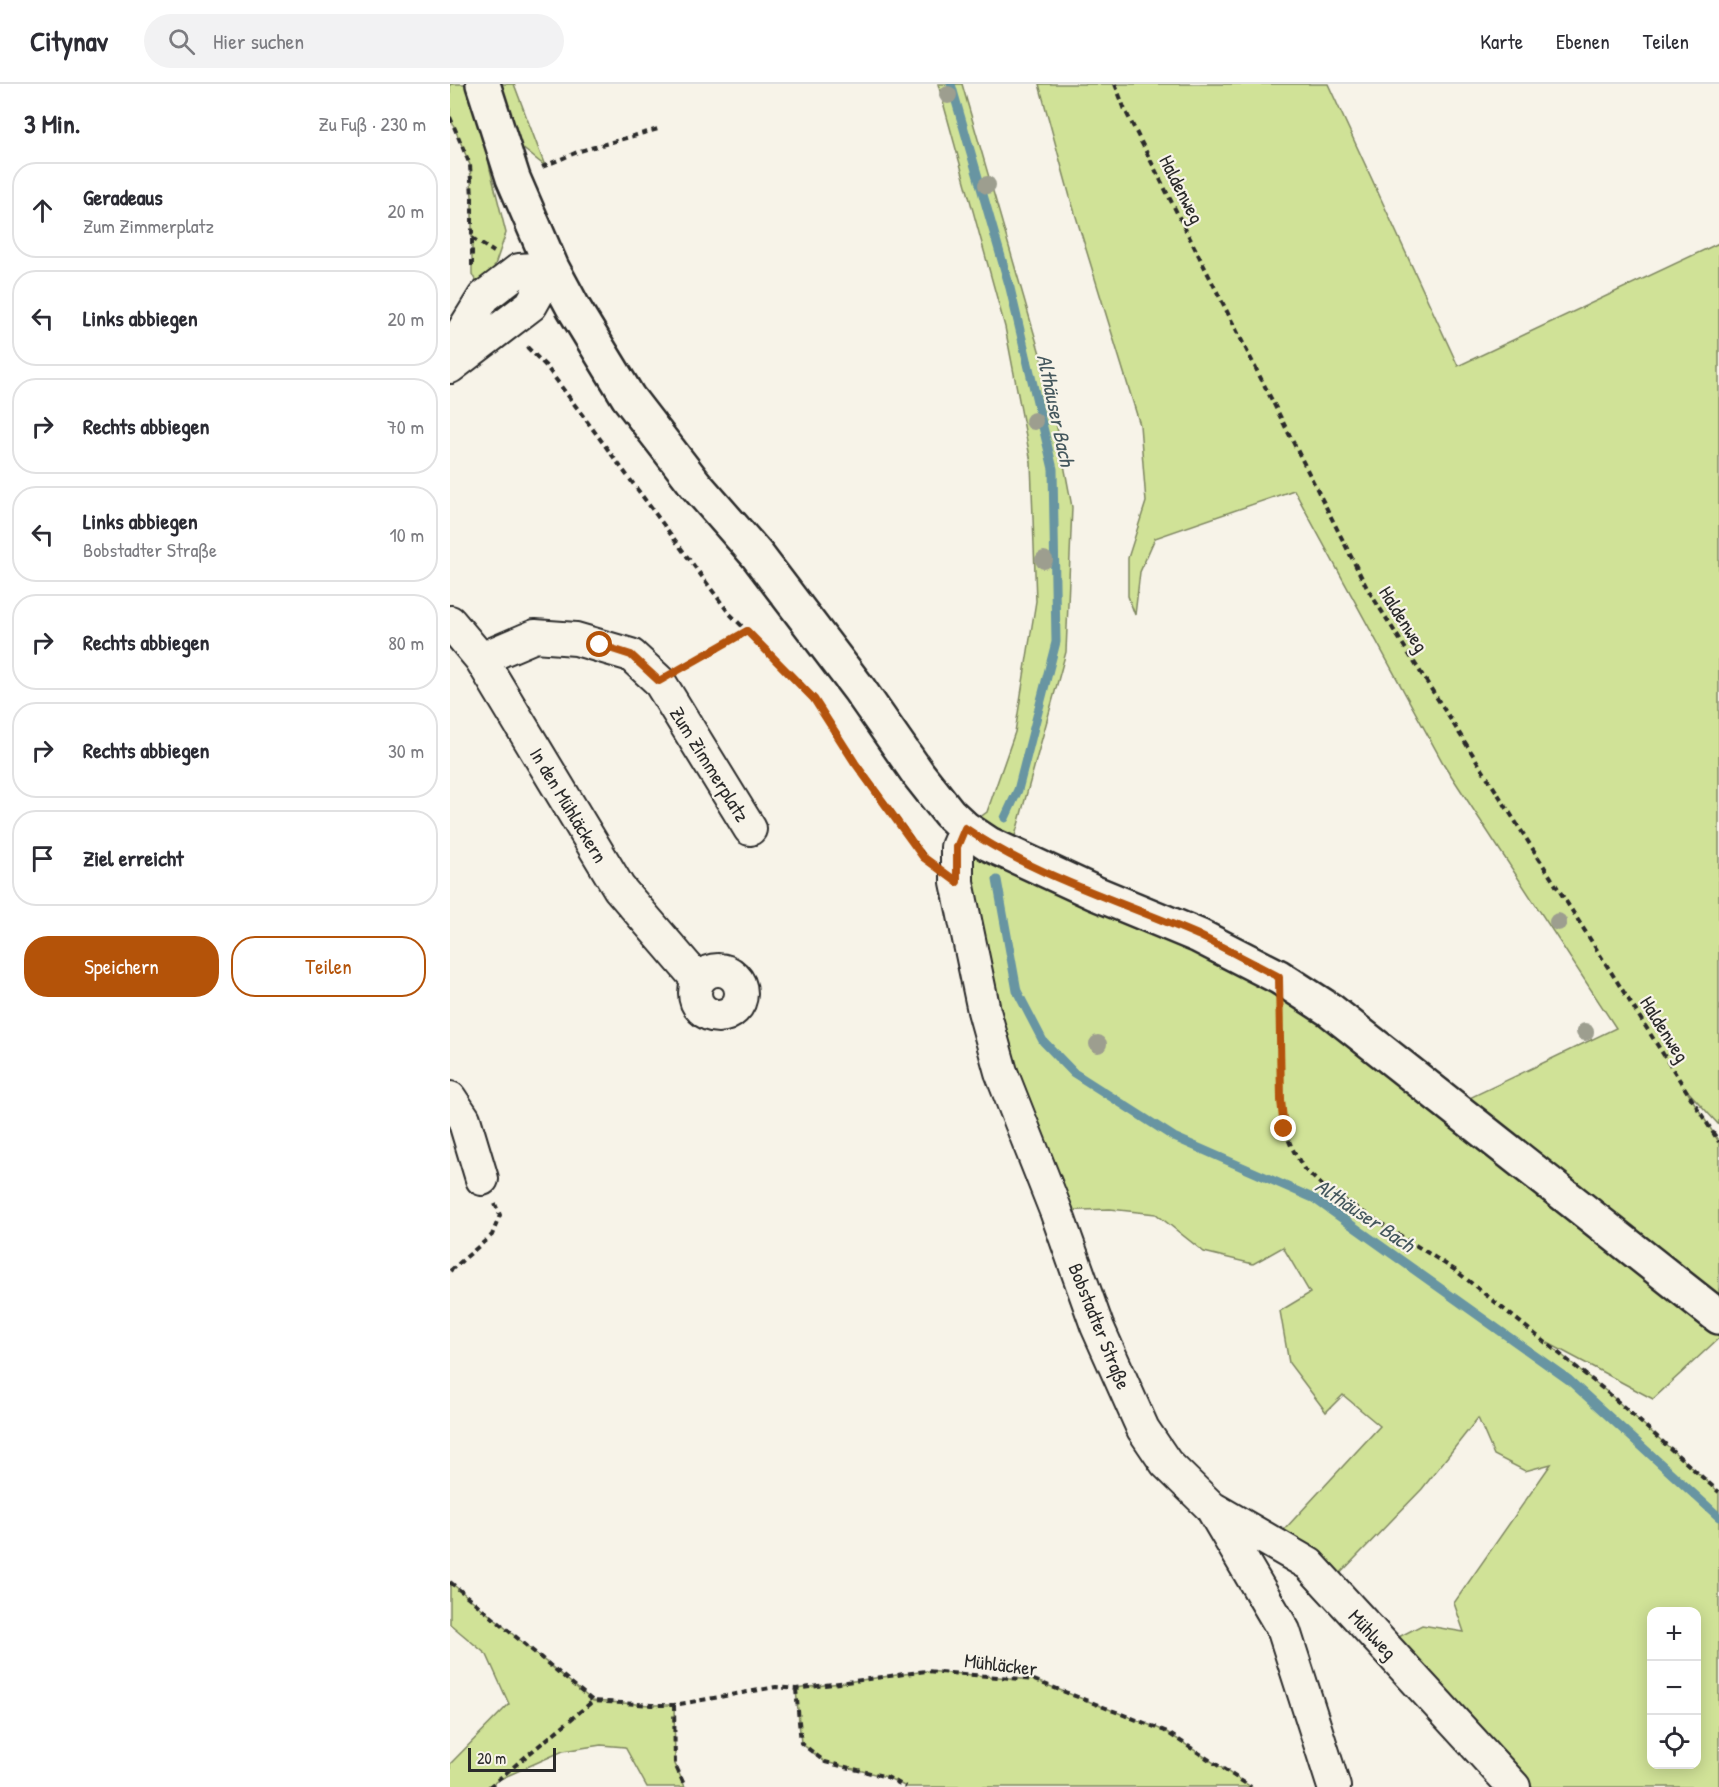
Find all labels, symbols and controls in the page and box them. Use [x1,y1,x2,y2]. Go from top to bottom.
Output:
search box [144,14,564,68]
text: Citynav [30,22,108,60]
icon: search [165,25,198,58]
text: Hier suchen [213,26,304,56]
text: Karte [1480,27,1523,56]
text: Ebenen [1556,27,1610,56]
text: Teilen [1643,27,1689,56]
text: 3 Min. [24,106,80,141]
text: Zu Fuß · 230 m [319,110,426,137]
street label: Haldenweg [1153,150,1211,228]
text: Geradeaus [83,182,163,212]
icon: ahead [26,194,59,227]
text: 20 m [387,197,424,224]
text: Zum Zimmerplatz [83,212,214,239]
icon: left [26,302,59,335]
text: Links abbiegen [83,303,198,333]
text: 20 m [387,305,424,332]
water label: Althäuser Bach [1030,351,1082,470]
icon: right [26,410,59,443]
text: Rechts abbiegen [83,411,210,441]
text: 70 m [387,413,424,440]
text: Links abbiegen [83,506,198,536]
icon: left [26,518,59,551]
text: 10 m [390,521,424,548]
text: Bobstadter Straße [83,536,217,563]
street label: Haldenweg [1373,581,1435,657]
icon: right [26,626,59,659]
text: Rechts abbiegen [83,627,210,657]
text: 80 m [388,629,424,656]
route start [586,631,612,657]
street label: Zum Zimmerplatz [664,701,756,827]
icon: right [26,734,59,767]
text: Rechts abbiegen [83,735,210,765]
text: 30 m [388,737,424,764]
street label: In den Mühläckern [524,742,614,868]
icon: arrive [26,842,59,875]
text: Ziel erreicht [83,843,183,873]
button: Speichern [24,936,219,997]
button: Teilen [231,936,426,997]
street label: Haldenweg [1634,991,1696,1067]
route end [1270,1115,1296,1141]
water label: Althäuser Bach [1310,1171,1421,1259]
street label: Bobstadter Straße [1062,1259,1138,1393]
street label: Mühlweg [1343,1603,1403,1665]
map controls [1647,1607,1701,1769]
button: + [1647,1607,1701,1661]
street label: Mühläcker [963,1646,1039,1682]
button: − [1647,1661,1701,1715]
button: locate [1647,1715,1701,1769]
scale bar [468,1745,556,1772]
text: 20 m [477,1747,506,1769]

